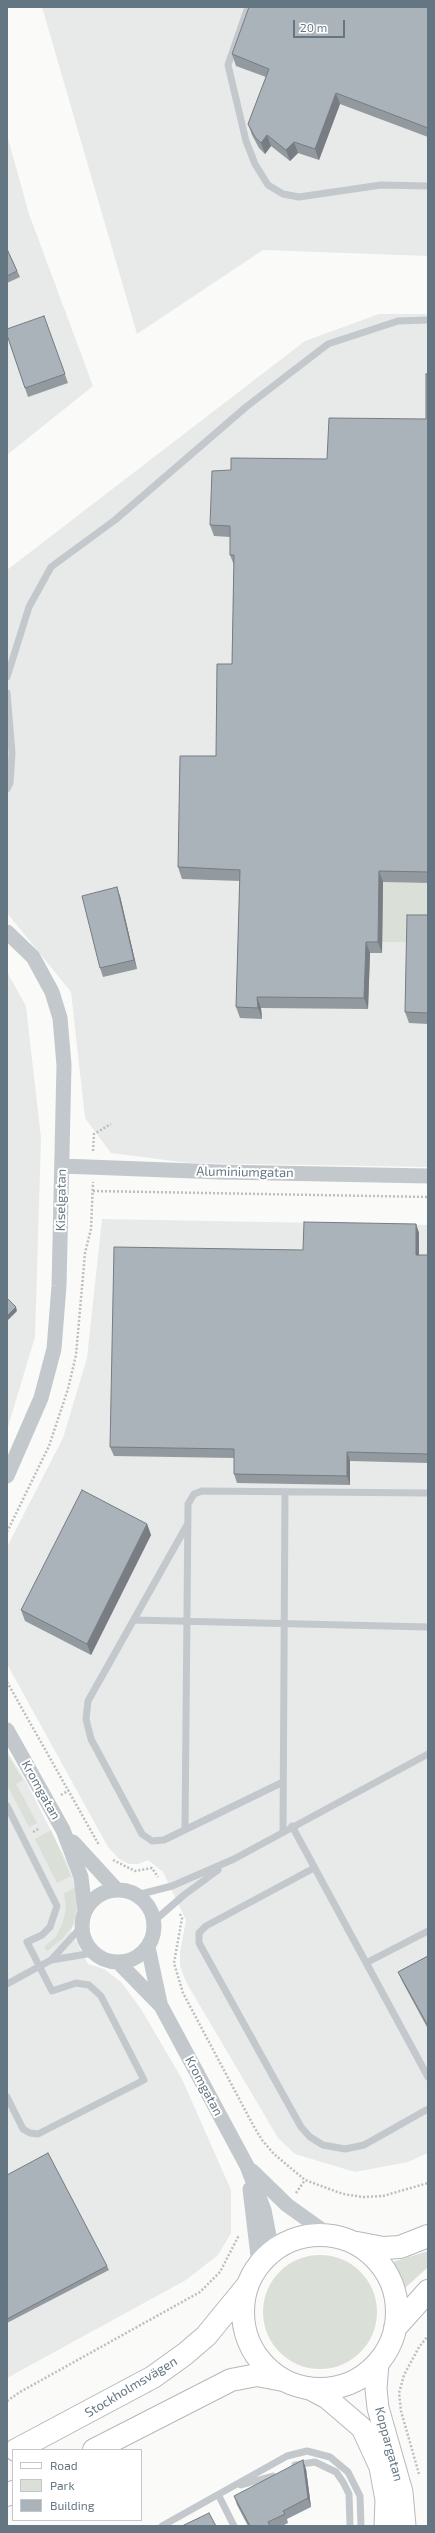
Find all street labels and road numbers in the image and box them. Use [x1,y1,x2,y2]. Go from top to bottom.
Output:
street label: Aluminiumgatan [196,1163,294,1181]
street label: Kiselgatan [53,1169,69,1231]
street label: Kromgatan [18,1758,64,1822]
street label: Kromgatan [182,2053,226,2119]
street label: Stockholmsvägen [82,2353,180,2421]
street label: Koppargatan [372,2405,406,2483]

